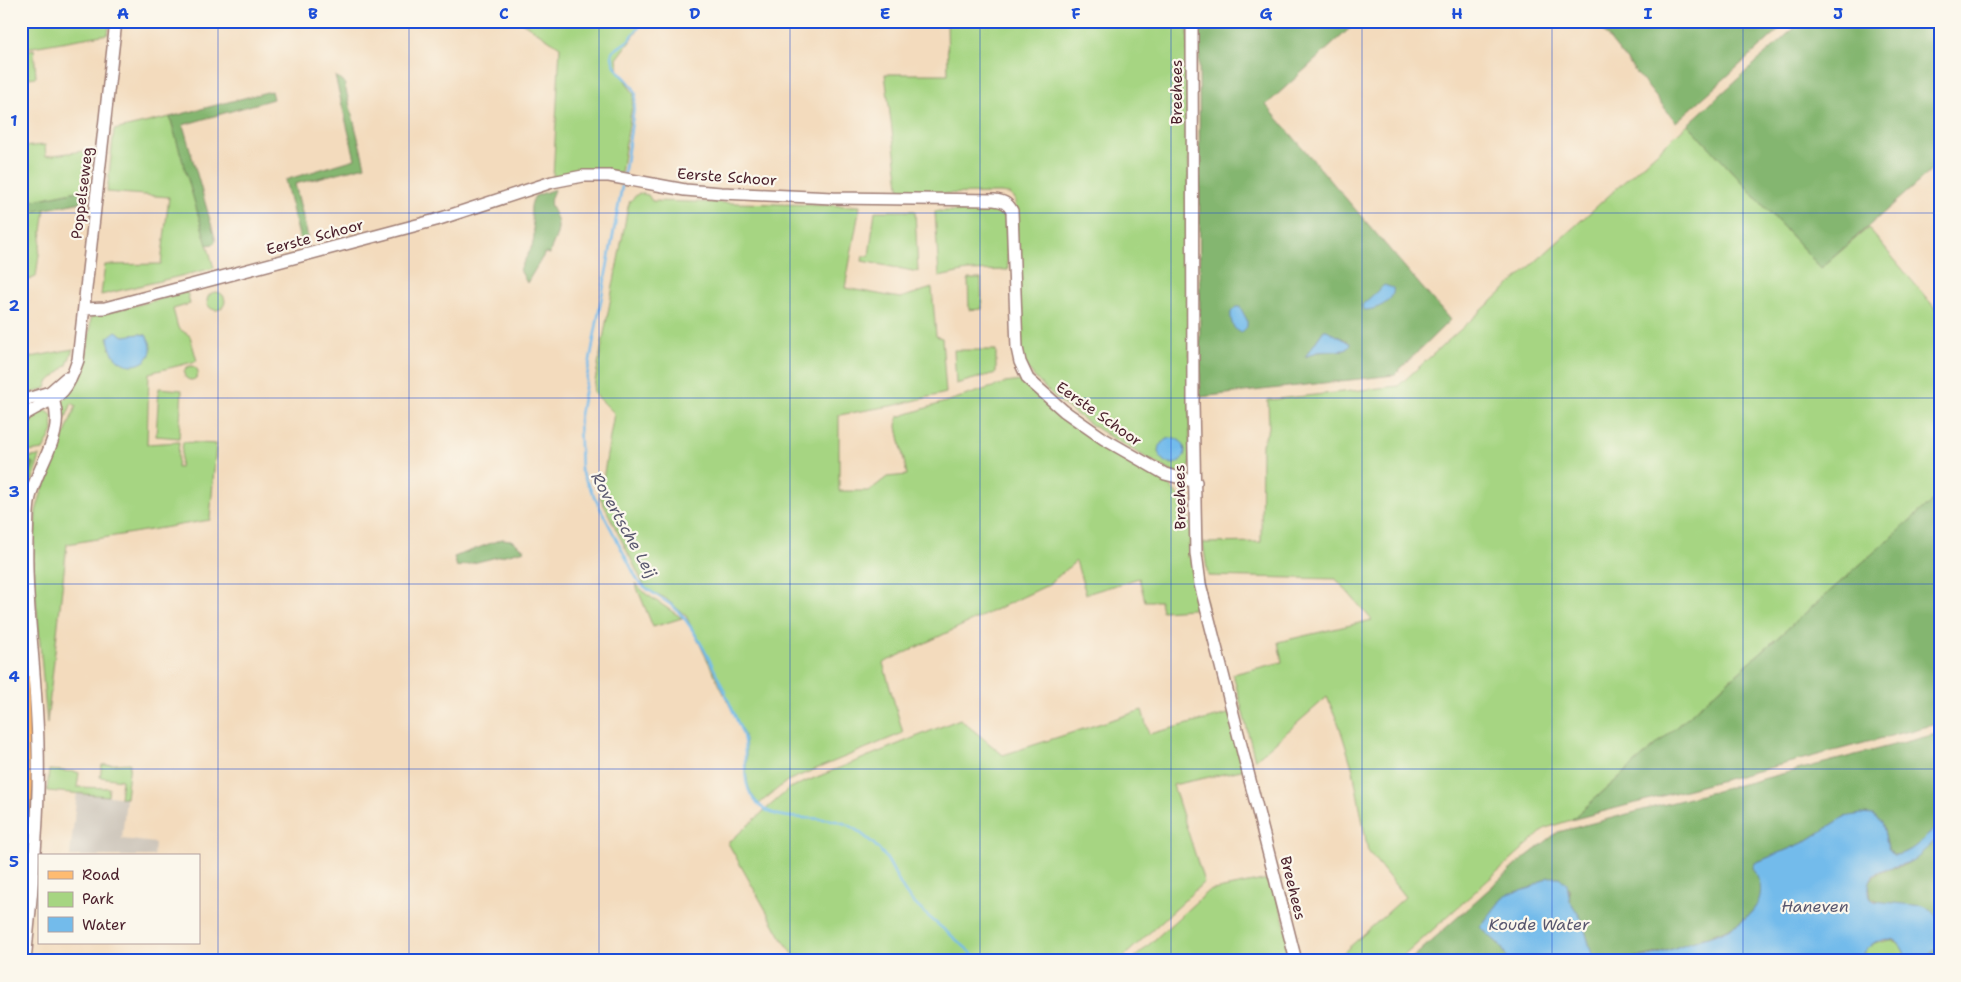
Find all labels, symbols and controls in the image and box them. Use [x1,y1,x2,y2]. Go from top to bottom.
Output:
text: A [117,3,129,24]
text: B [308,3,318,24]
text: C [499,3,509,24]
text: D [689,3,701,24]
text: E [880,3,890,24]
text: F [1071,3,1081,24]
text: G [1260,3,1273,24]
text: H [1451,3,1463,24]
text: I [1644,3,1653,24]
text: J [1833,3,1843,24]
street label: Breehees [1167,60,1187,124]
text: 1 [10,110,18,131]
street label: Poppelseweg [66,146,98,240]
street label: Eerste Schoor [676,164,778,190]
street label: Eerste Schoor [264,214,366,260]
text: 2 [8,295,20,316]
street label: Eerste Schoor [1052,377,1146,451]
street label: Breehees [1169,464,1191,530]
water label: Rovertsche Leij [586,468,662,582]
text: 3 [8,481,20,502]
text: 4 [8,666,20,687]
text: 5 [9,851,19,872]
legend [38,854,200,944]
street label: Breehees [1275,854,1311,922]
text: Road [82,865,120,885]
text: Park [82,889,114,909]
water label: Haneven [1781,896,1849,917]
water label: Koude Water [1488,914,1590,935]
text: Water [82,915,126,935]

